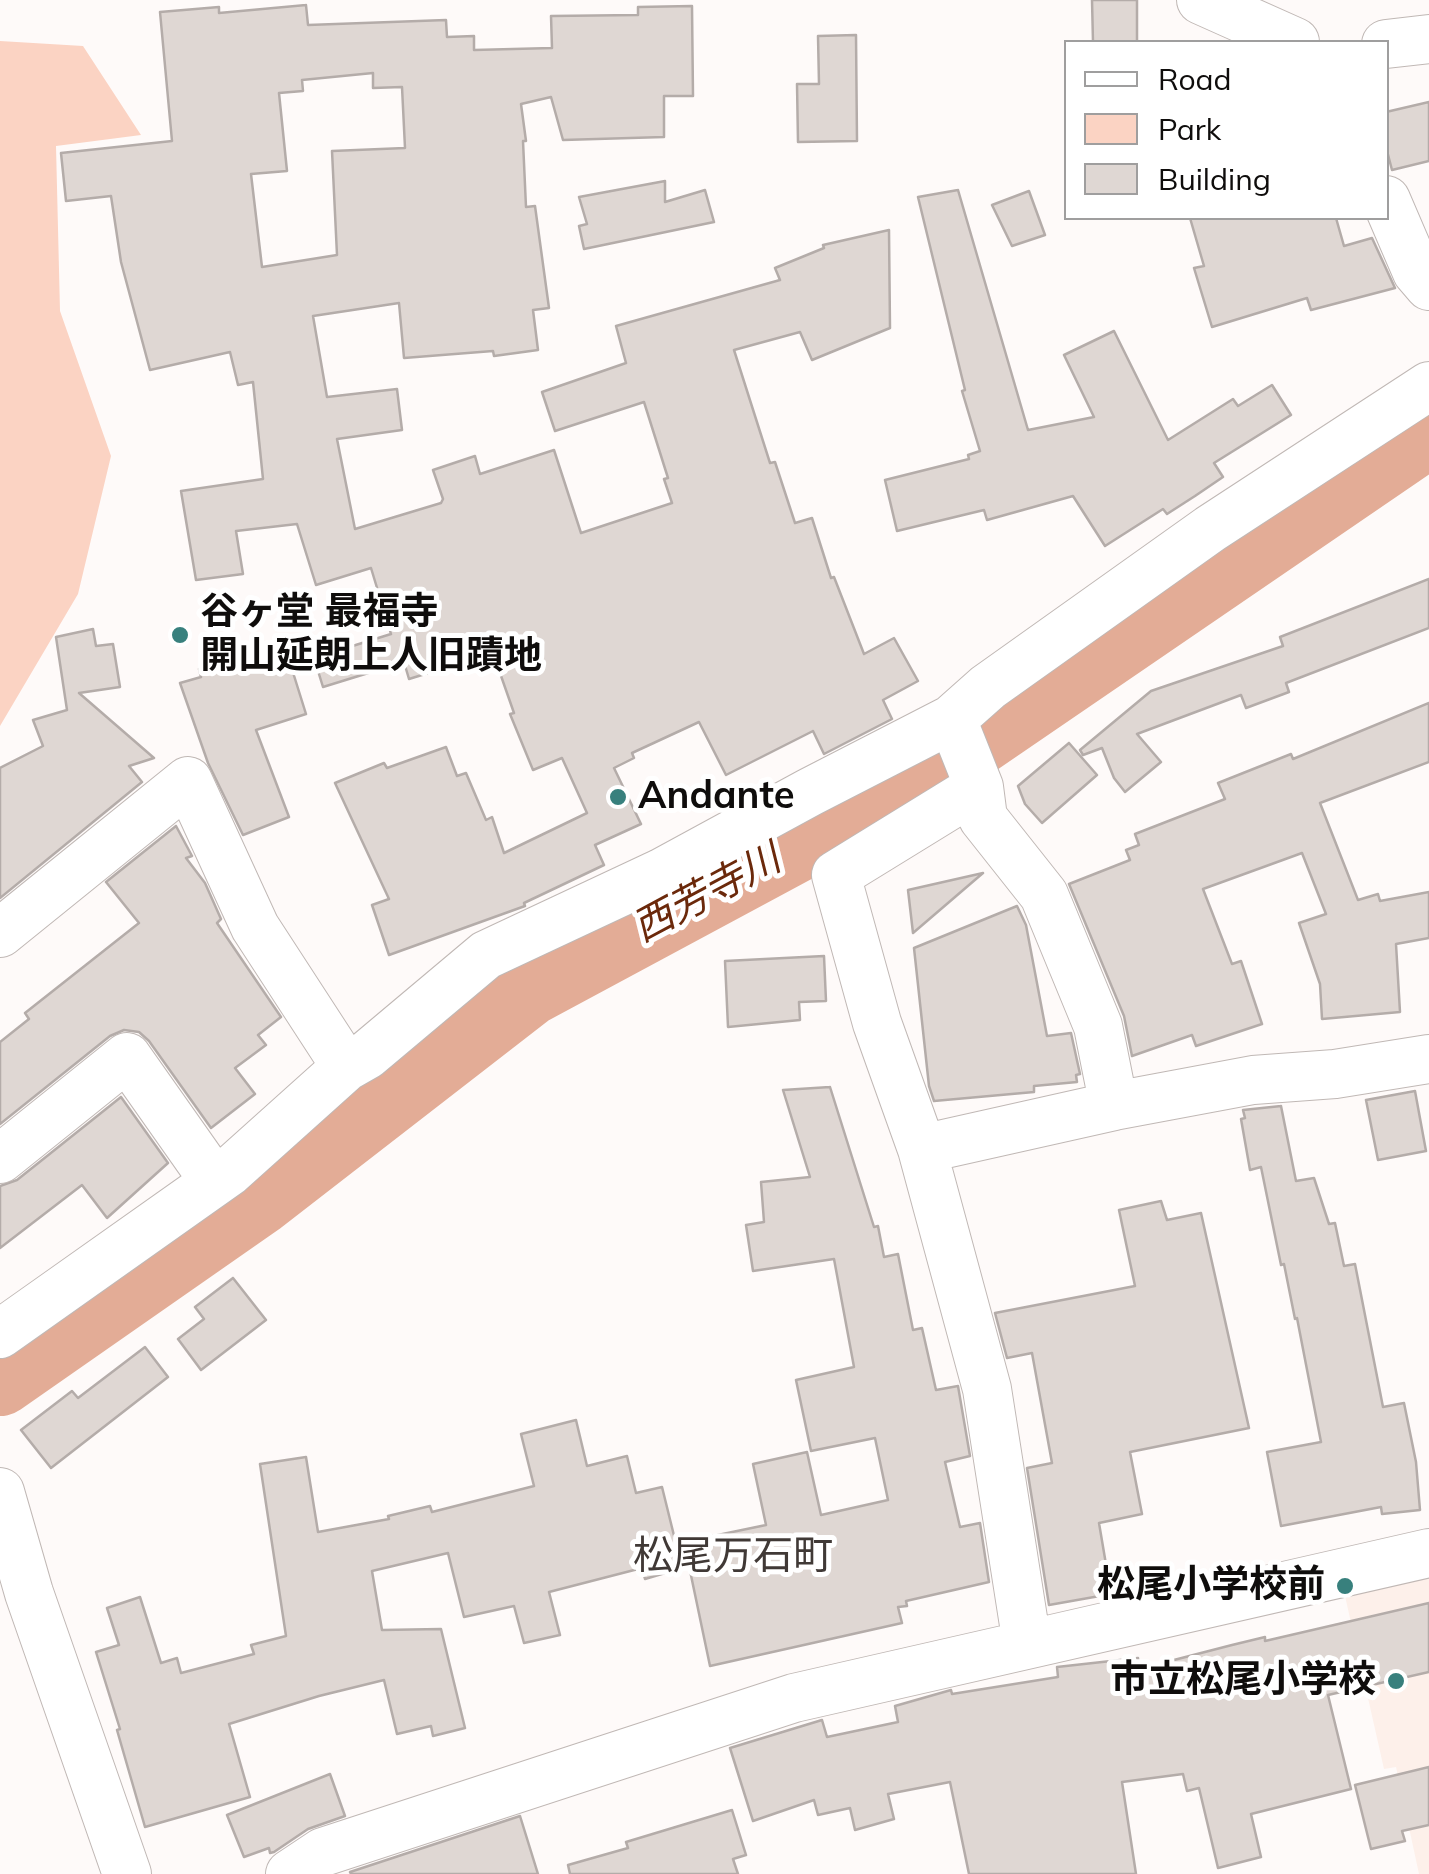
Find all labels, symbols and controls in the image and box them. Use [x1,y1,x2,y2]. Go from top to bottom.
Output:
legend [1064,40,1389,220]
text: Road [1158,60,1232,98]
text: Park [1158,110,1221,148]
text: Building [1158,160,1271,198]
place label: 谷ヶ堂 最福寺 開山延朗上人旧蹟地 [200,590,542,679]
marker: 谷ヶ堂 最福寺 開山延朗上人旧蹟地 [169,624,191,646]
place label: Andante [638,774,794,820]
marker: Andante [607,786,629,808]
water label: 西芳寺川 [625,835,789,953]
district label: 松尾万石町 [633,1533,833,1581]
place label: 松尾小学校前 [1097,1563,1325,1609]
marker: 松尾小学校前 [1334,1575,1356,1597]
place label: 市立松尾小学校 [1110,1658,1376,1704]
marker: 市立松尾小学校 [1385,1670,1407,1692]

